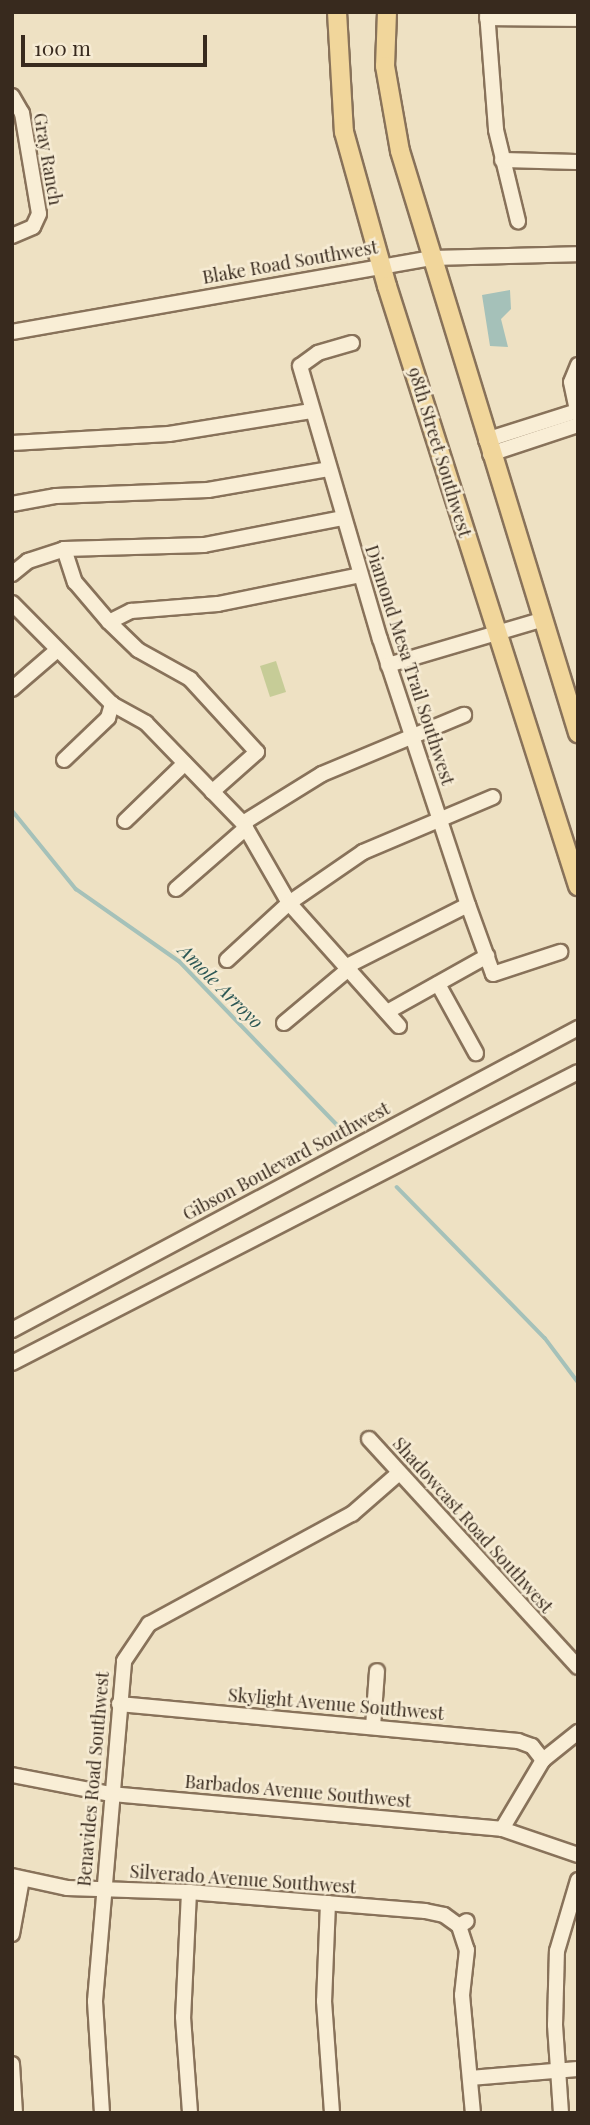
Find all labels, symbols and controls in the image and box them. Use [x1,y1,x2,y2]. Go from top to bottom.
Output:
scale bar [24,21,210,65]
text: 100 m [34,33,91,61]
street label: Gray Ranch [29,111,67,207]
street label: Blake Road Southwest [201,236,379,288]
street label: 98th Street Southwest [404,364,476,540]
street label: Diamond Mesa Trail Southwest [361,542,459,788]
water label: Amole Arroyo [174,939,268,1033]
street label: Gibson Boulevard Southwest [179,1097,393,1225]
street label: Shadowcast Road Southwest [388,1433,558,1617]
street label: Benavides Road Southwest [73,1671,113,1887]
street label: Skylight Avenue Southwest [227,1684,445,1724]
street label: Barbados Avenue Southwest [184,1770,412,1812]
street label: Silverado Avenue Southwest [129,1860,357,1898]

